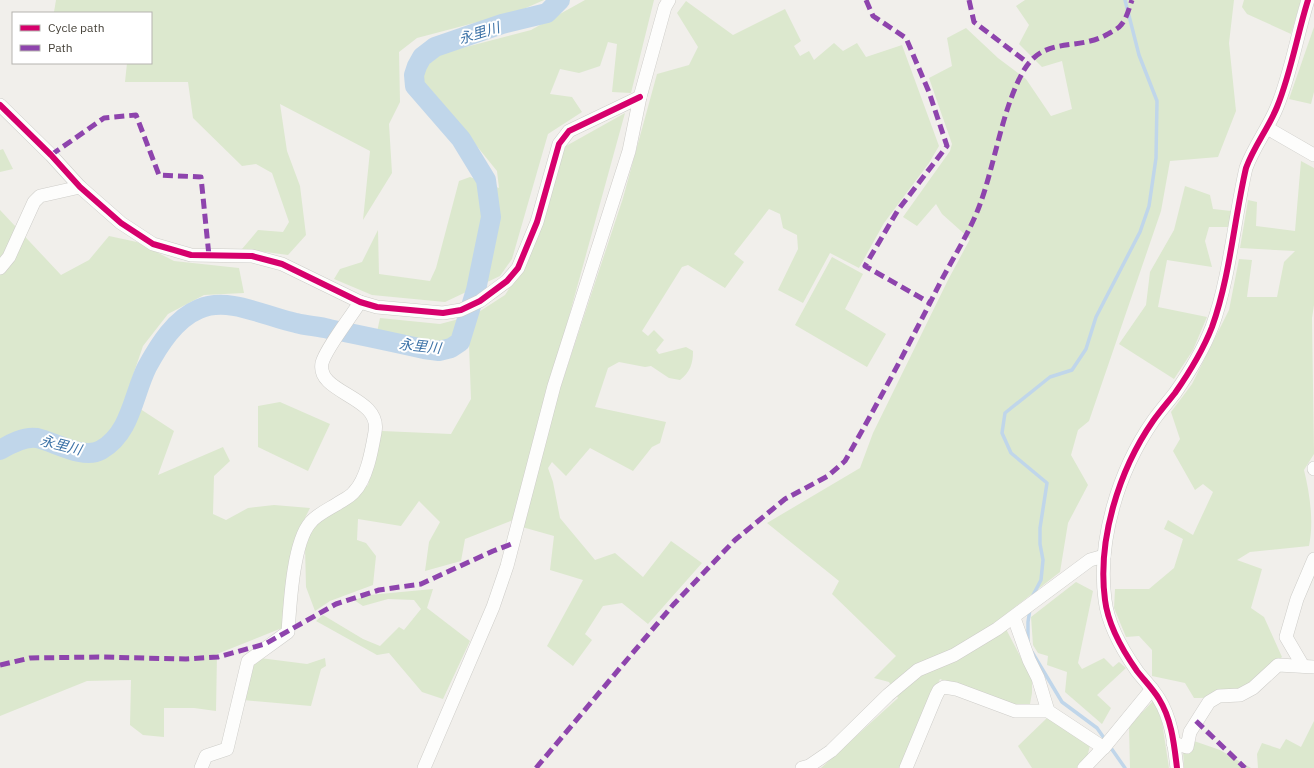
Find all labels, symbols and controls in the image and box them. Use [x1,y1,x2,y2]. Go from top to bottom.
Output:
legend [12,12,152,64]
water label: 永里川 [456,18,504,48]
text: Cycle path [48,20,105,35]
text: Path [48,40,73,55]
water label: 永里川 [398,335,444,357]
water label: 永里川 [38,431,85,459]

